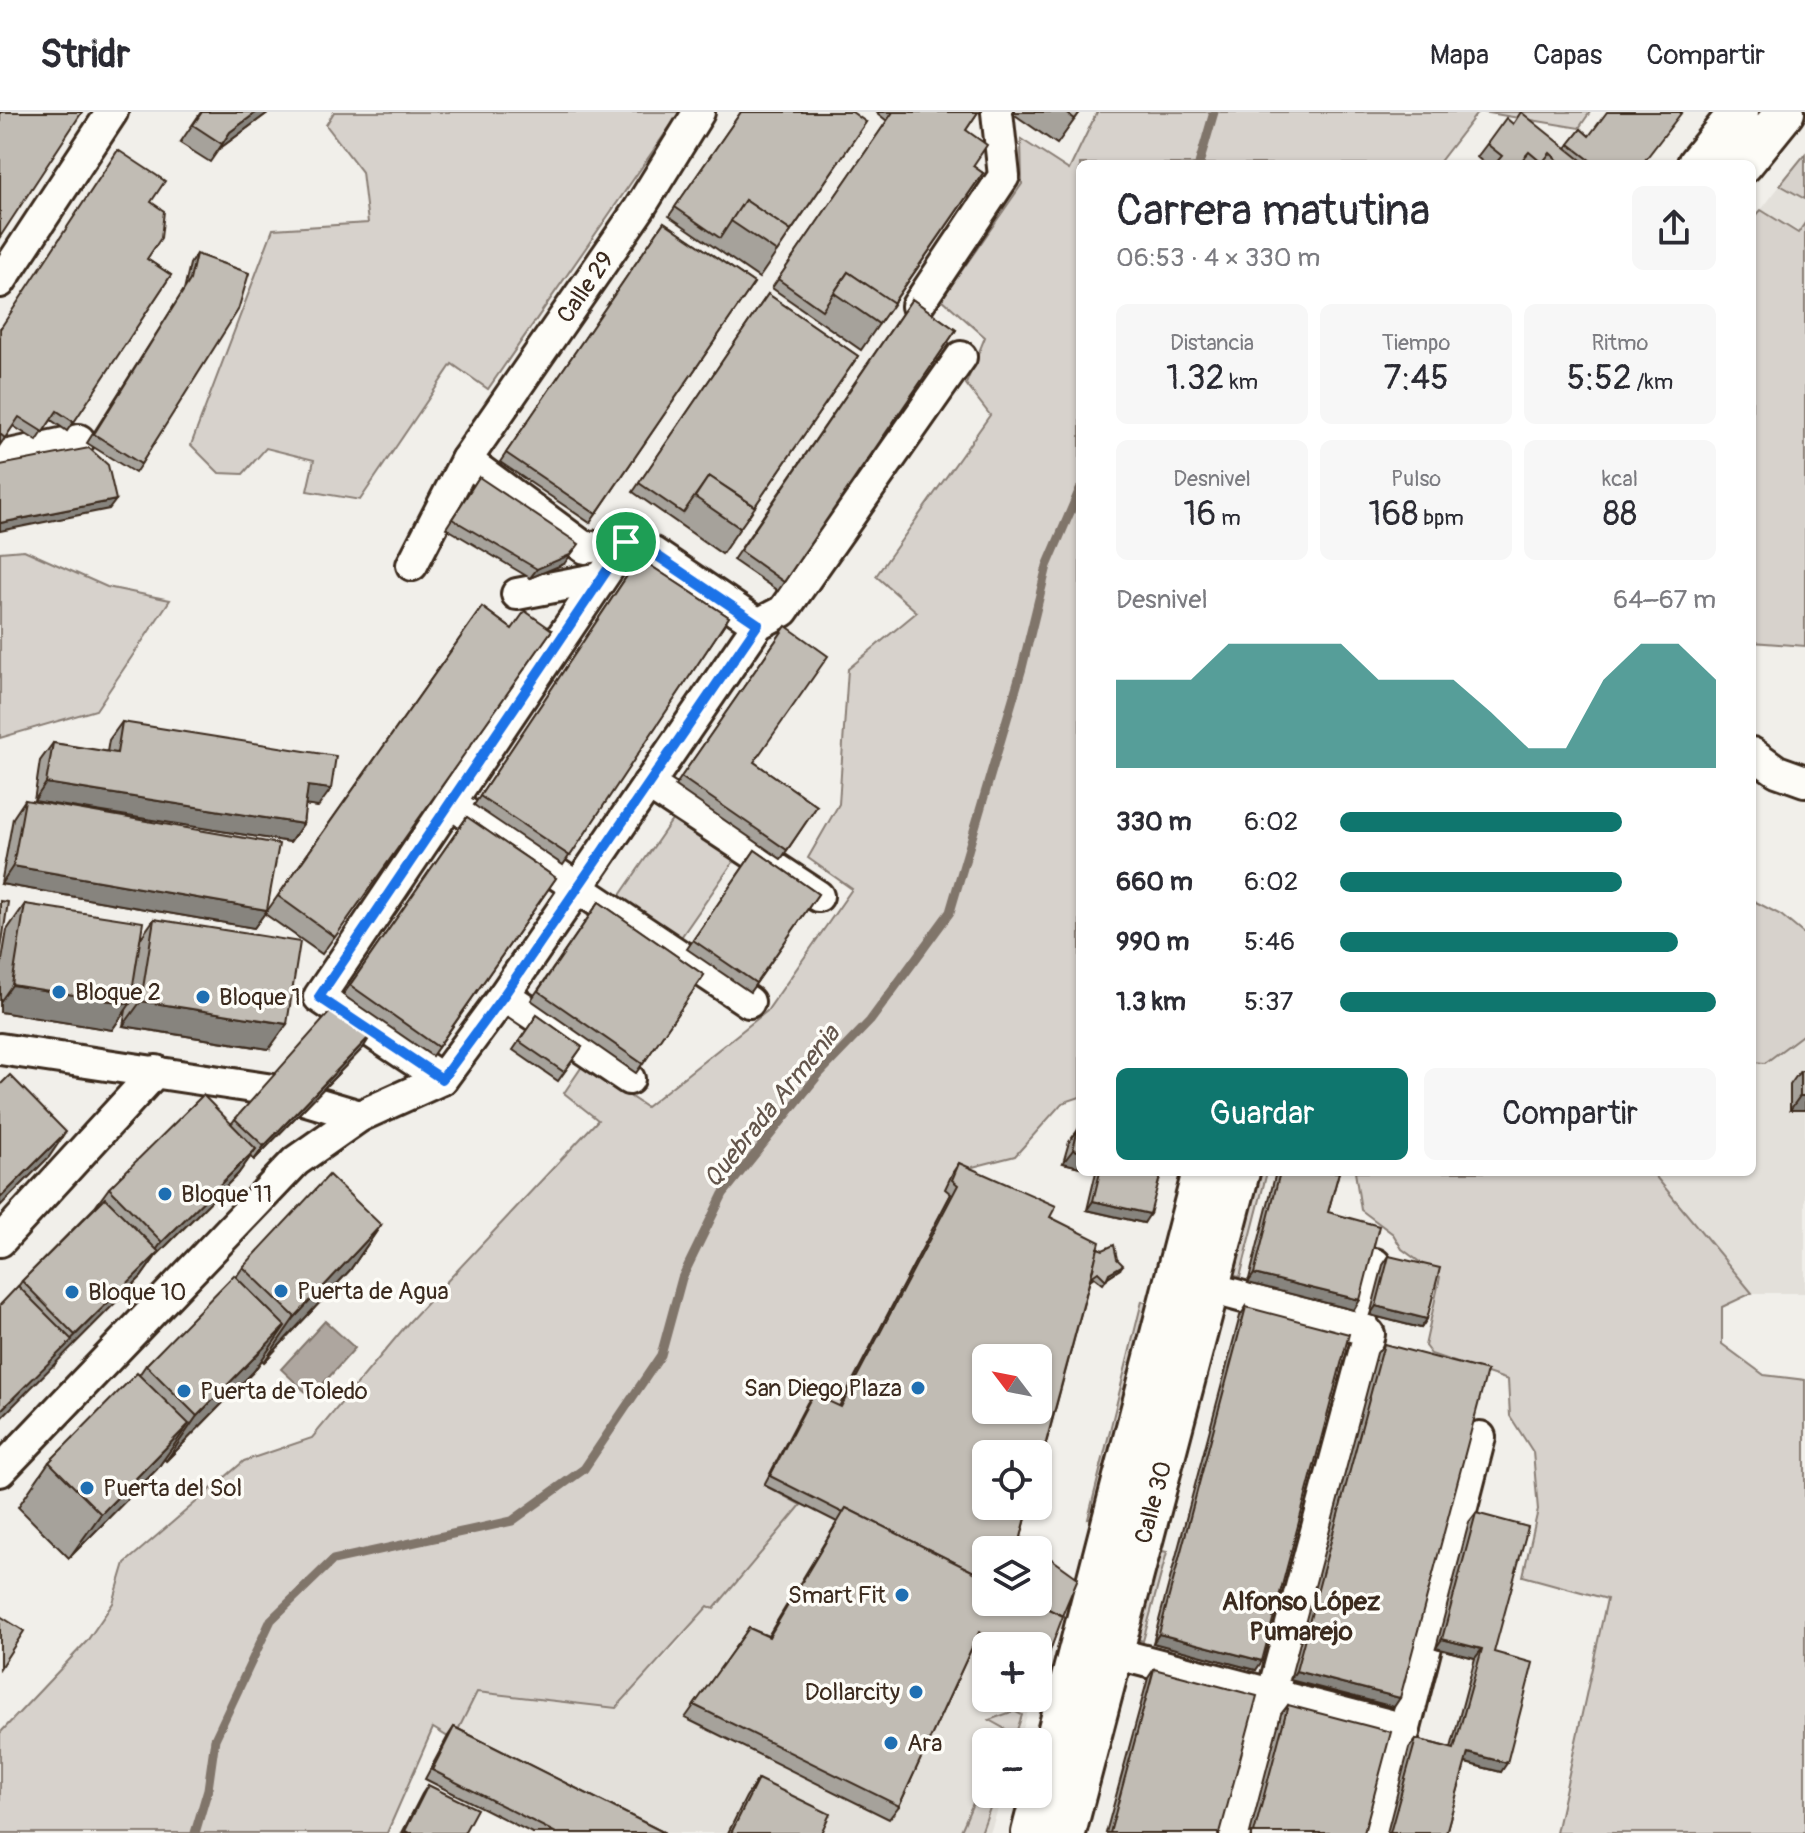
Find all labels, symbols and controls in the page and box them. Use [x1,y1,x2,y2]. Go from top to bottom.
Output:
text: Stridr [40,31,130,79]
text: Mapa [1430,38,1489,73]
text: Capas [1533,38,1602,73]
text: Compartir [1646,38,1765,73]
text: Carrera matutina [1116,184,1430,239]
button: share [1632,186,1716,270]
text: 06:53 · 4 × 330 m [1116,242,1320,274]
street label: Calle 29 [551,246,620,329]
text: Distancia [1170,329,1254,357]
text: Tiempo [1382,329,1450,357]
text: Ritmo [1592,329,1648,357]
text: 1.32 [1166,357,1225,400]
text: 7:45 [1383,357,1449,400]
text: 5:52 [1567,357,1632,400]
text: km [1225,368,1258,396]
text: /km [1632,368,1673,396]
text: Desnivel [1173,465,1251,493]
text: Pulso [1391,465,1441,493]
text: kcal [1602,465,1638,493]
text: 16 [1183,493,1216,536]
text: 168 [1368,493,1418,536]
text: 88 [1603,493,1637,536]
text: m [1216,504,1241,532]
text: bpm [1418,504,1464,532]
pin [592,508,660,576]
icon: arrive [604,520,648,564]
text: Desnivel [1116,584,1208,616]
text: 64–67 m [1613,584,1716,616]
text: 330 m [1116,806,1192,838]
text: 6:02 [1244,806,1298,838]
text: 660 m [1116,866,1193,898]
text: 6:02 [1244,866,1298,898]
text: 990 m [1116,926,1189,958]
text: 5:46 [1244,926,1295,958]
place label: Bloque 2 [75,978,161,1007]
marker: Bloque 2 [50,983,68,1001]
place label: Bloque 1 [219,983,301,1012]
text: 1.3 km [1116,986,1186,1018]
text: 5:37 [1244,986,1293,1018]
marker: Bloque 1 [194,988,212,1006]
water label: Quebrada Armenia [697,1018,848,1194]
button: Guardar [1116,1068,1408,1160]
button: Compartir [1424,1068,1716,1160]
place label: Bloque 11 [181,1180,272,1209]
marker: Bloque 11 [156,1185,174,1203]
place label: Puerta de Agua [297,1277,449,1306]
place label: Bloque 10 [88,1278,186,1307]
marker: Puerta de Agua [272,1282,290,1300]
marker: Bloque 10 [63,1283,81,1301]
north arrow [972,1344,1052,1424]
map controls [972,1344,1052,1808]
place label: San Diego Plaza [744,1374,902,1403]
place label: Puerta de Toledo [200,1377,368,1406]
marker: San Diego Plaza [909,1379,927,1397]
marker: Puerta de Toledo [175,1382,193,1400]
button: locate [972,1440,1052,1520]
street label: Calle 30 [1129,1458,1178,1547]
place label: Puerta del Sol [103,1474,242,1503]
marker: Puerta del Sol [78,1479,96,1497]
button: layers [972,1536,1052,1616]
place label: Smart Fit [788,1581,886,1610]
marker: Smart Fit [893,1586,911,1604]
district label: Alfonso López Pumarejo [1222,1586,1381,1648]
button: + [972,1632,1052,1712]
place label: Dollarcity [805,1678,900,1707]
marker: Dollarcity [907,1683,925,1701]
button: − [972,1728,1052,1808]
place label: Ara [907,1729,942,1758]
marker: Ara [882,1734,900,1752]

